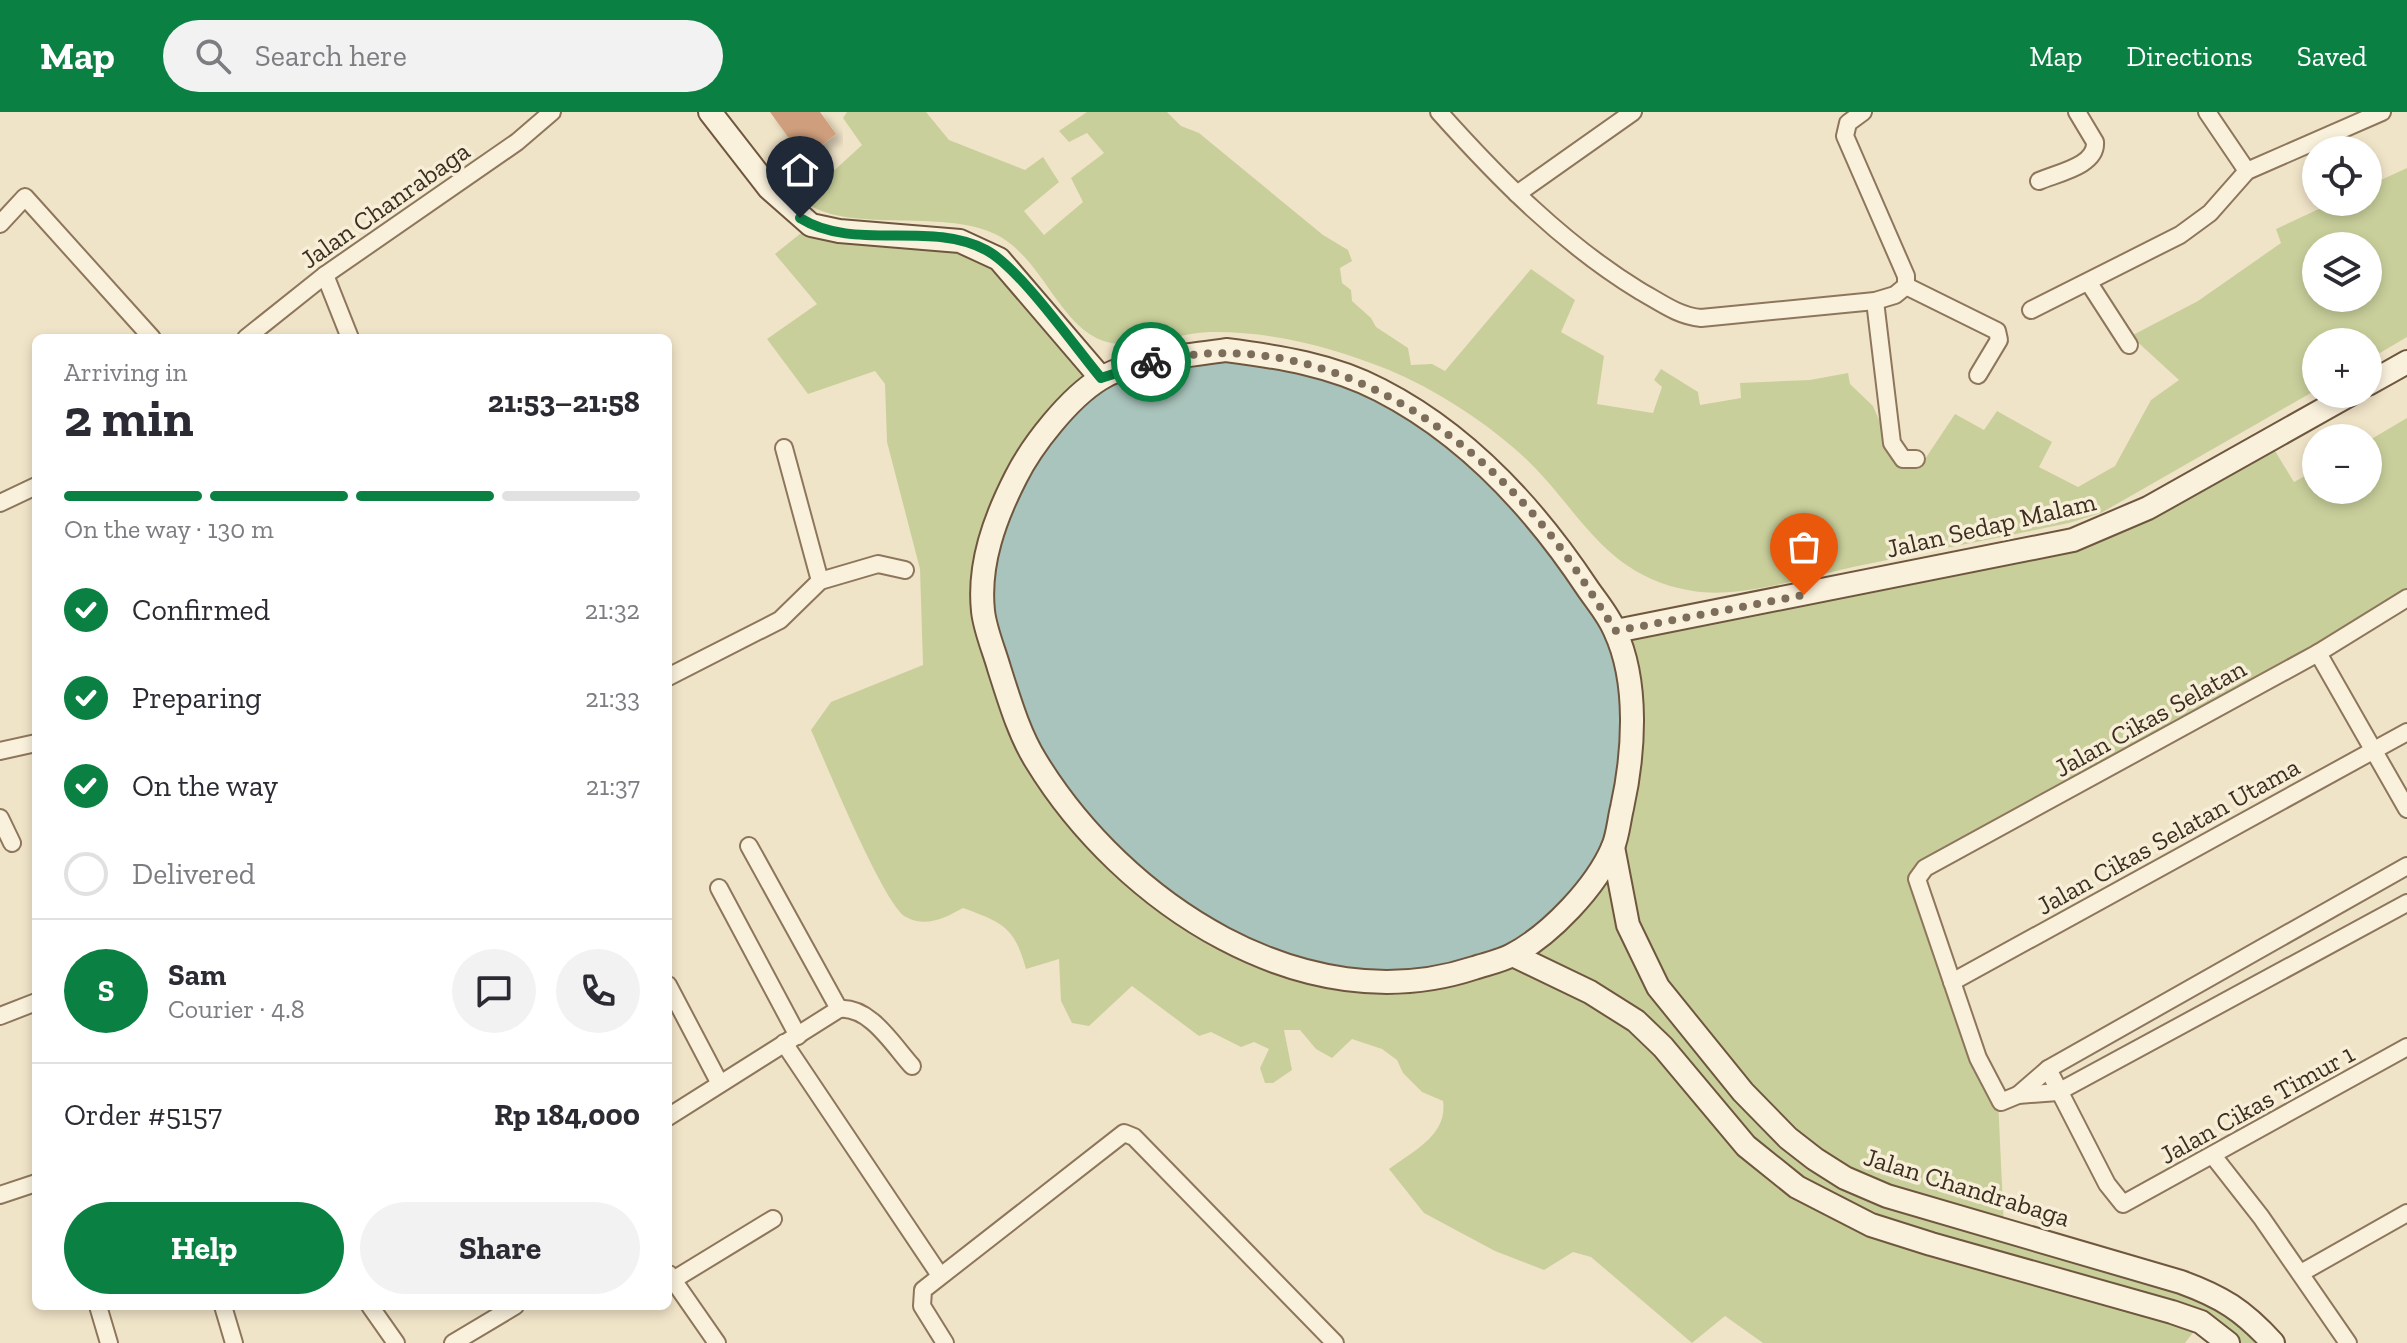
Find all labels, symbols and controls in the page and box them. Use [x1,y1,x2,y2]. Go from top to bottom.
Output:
search box [163,20,723,92]
text: Map [40,33,115,79]
icon: search [191,34,235,78]
text: Search here [255,38,407,74]
text: Map [2029,40,2082,73]
text: Directions [2126,40,2253,73]
text: Saved [2297,40,2367,73]
street label: Jalan Chanrabaga [294,134,476,275]
pin [766,136,834,218]
map controls [2302,136,2382,504]
button: locate [2302,136,2382,216]
icon: home [778,148,822,192]
button: layers [2302,232,2382,312]
courier [1111,322,1191,402]
button: + [2302,328,2382,408]
icon: bike [1129,340,1173,384]
text: Arriving in [64,356,187,388]
text: 21:53–21:58 [488,384,640,420]
text: 2 min [64,387,194,449]
button: − [2302,424,2382,504]
street label: Jalan Sedap Malam [1883,485,2100,565]
text: On the way · 130 m [64,513,274,545]
pin [1770,513,1838,595]
icon: bag [1782,525,1826,569]
icon: check [64,588,108,632]
text: Confirmed [132,592,270,628]
text: 21:32 [585,594,640,626]
street label: Jalan Cikas Selatan [2049,652,2251,784]
icon: check [64,676,108,720]
text: Preparing [132,680,262,716]
text: 21:33 [585,682,640,714]
street label: Jalan Cikas Selatan Utama [2031,750,2305,922]
icon: check [64,764,108,808]
text: On the way [132,768,278,804]
text: 21:37 [586,770,640,802]
text: Delivered [132,856,255,892]
button: chat [452,949,536,1033]
button: phone [556,949,640,1033]
text: Sam [168,957,226,993]
text: S [98,973,114,1009]
text: Courier · 4.8 [168,993,305,1025]
street label: Jalan Cikas Timur 1 [2154,1037,2360,1171]
text: Order #5157 [64,1097,222,1133]
text: Rp 184,000 [494,1097,640,1133]
street label: Jalan Chandrabaga [1860,1140,2074,1234]
button: Help [64,1202,344,1294]
button: Share [360,1202,640,1294]

